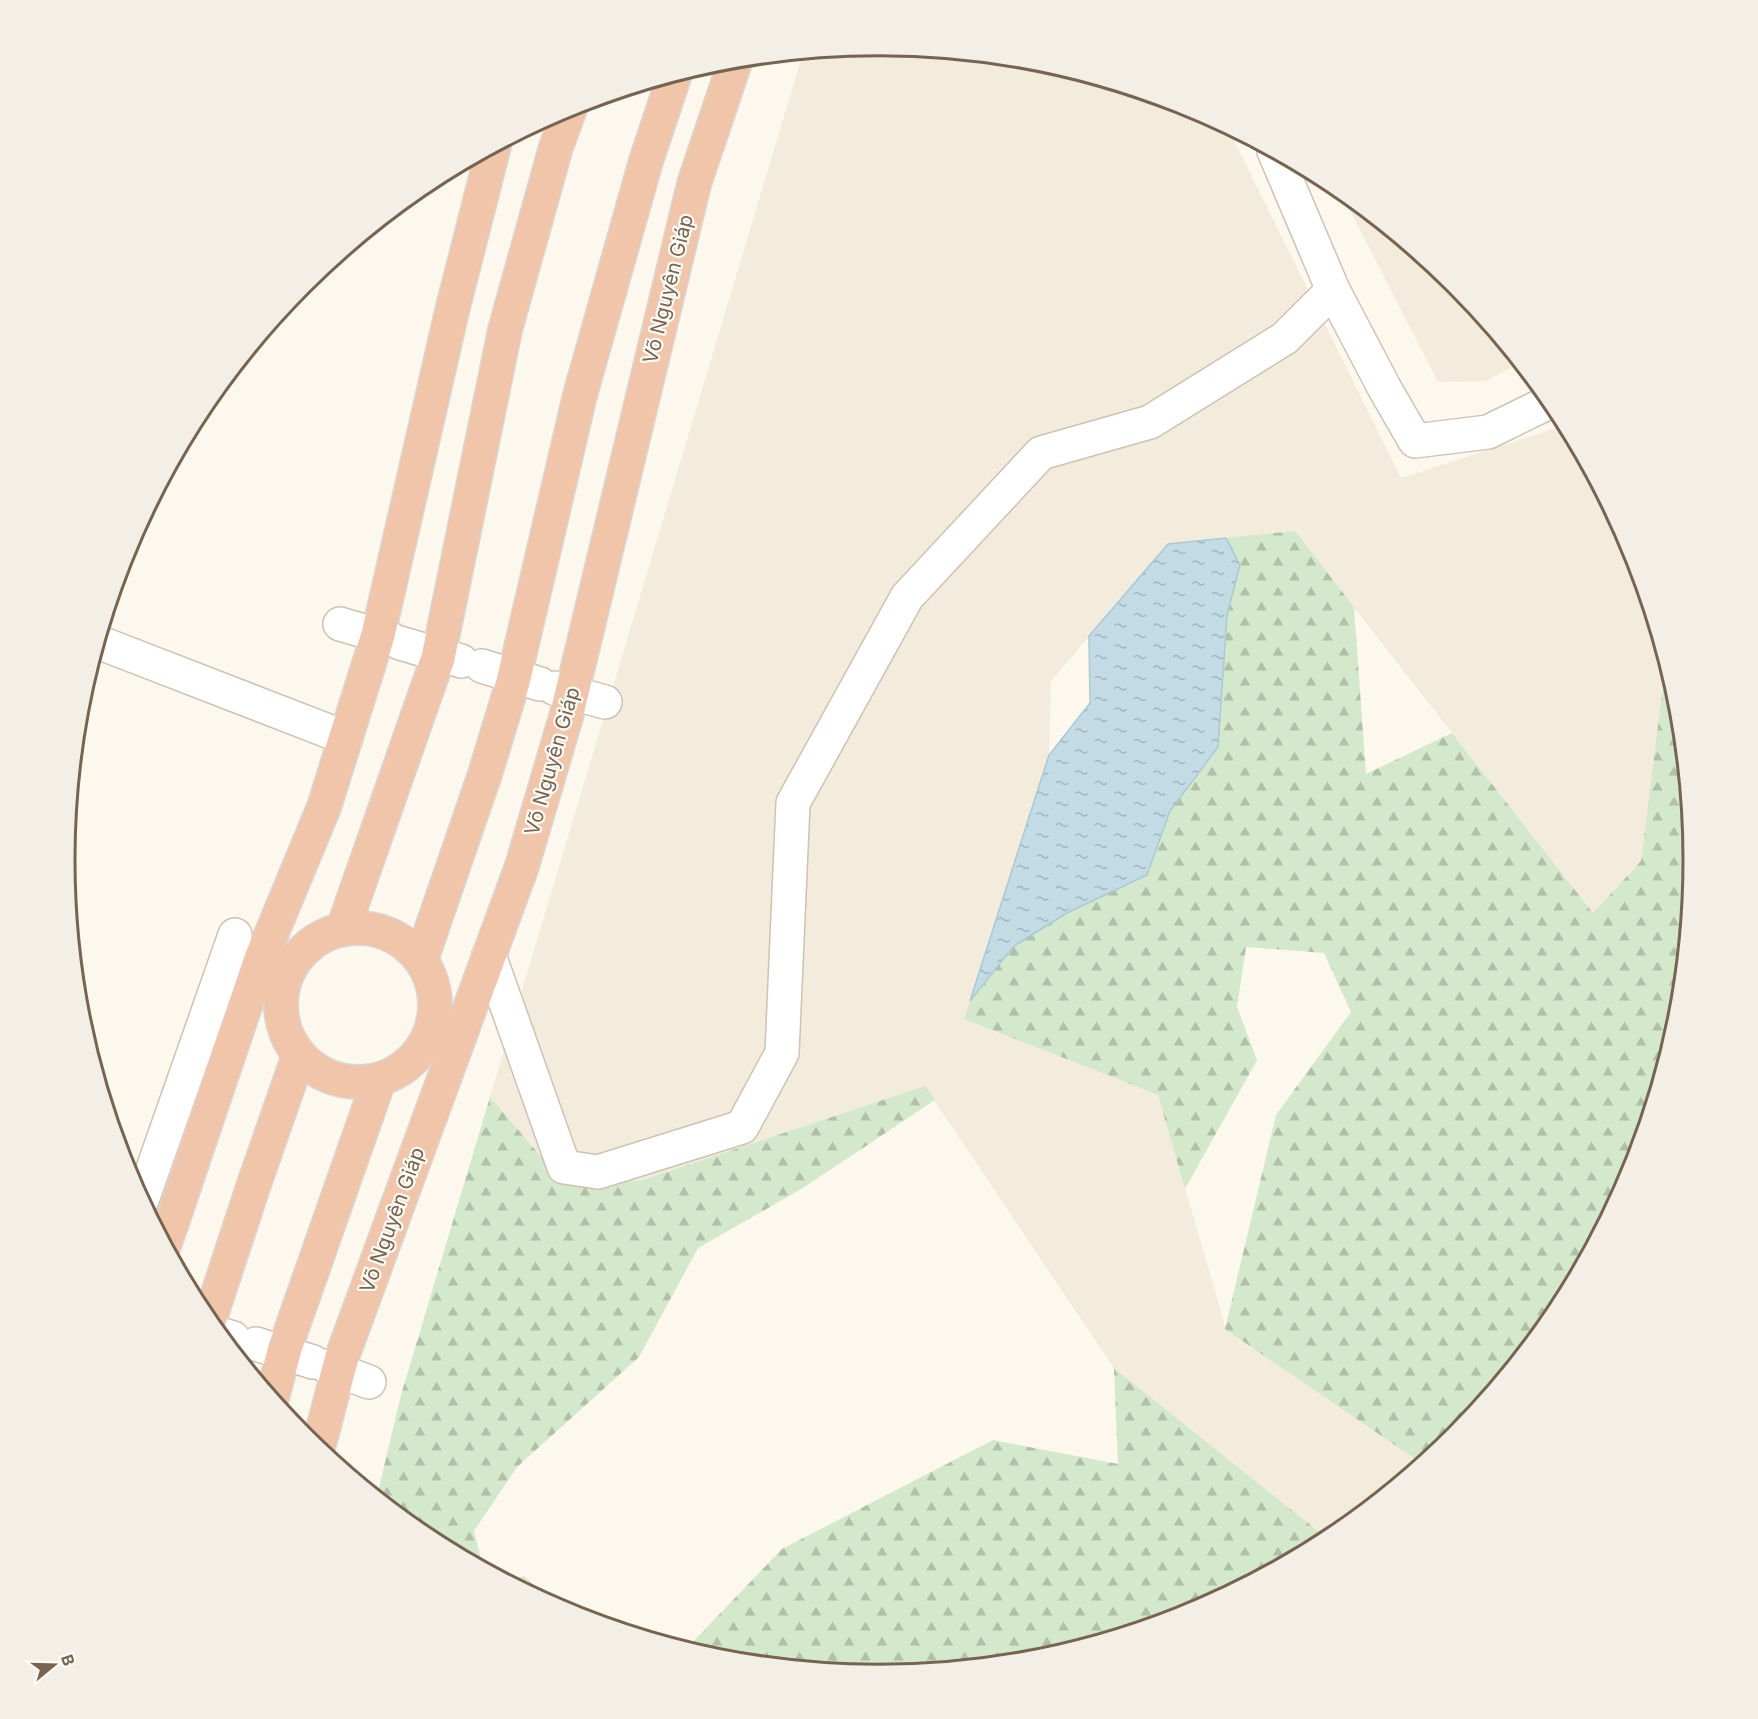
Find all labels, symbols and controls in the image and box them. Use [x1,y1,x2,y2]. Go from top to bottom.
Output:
street label: Võ Nguyên Giáp [638,212,698,366]
street label: Võ Nguyên Giáp [519,684,585,838]
street label: Võ Nguyên Giáp [355,1144,429,1296]
north arrow [24,1635,84,1695]
text: B [57,1652,79,1668]

